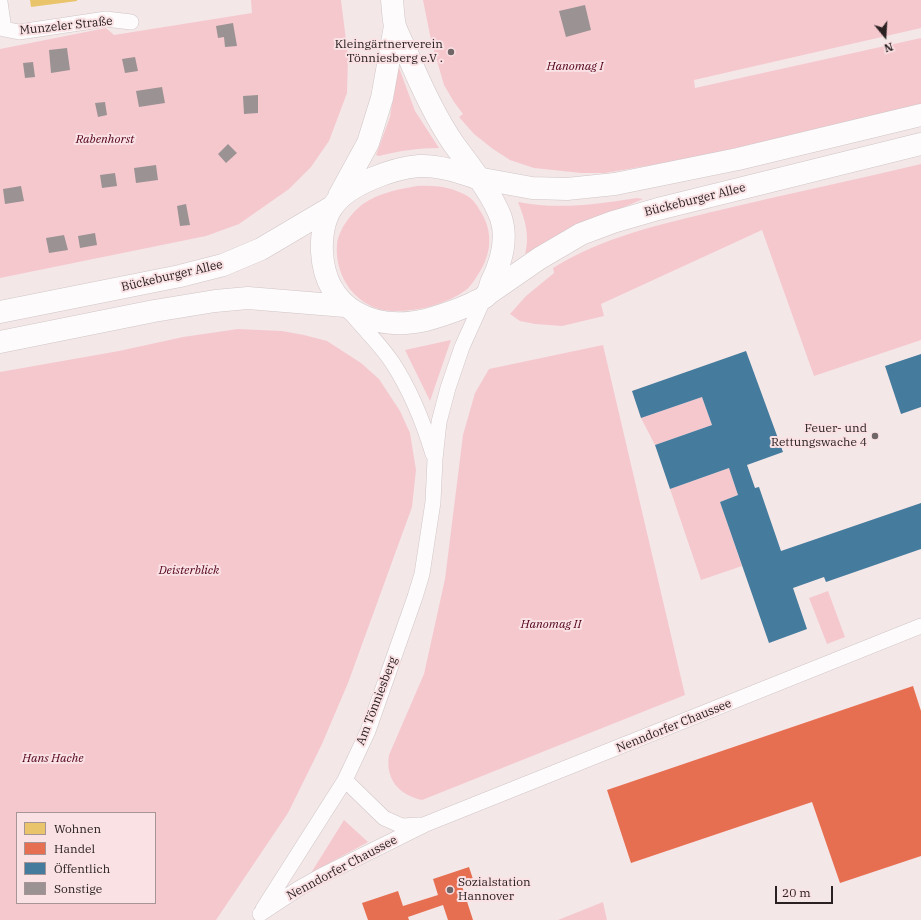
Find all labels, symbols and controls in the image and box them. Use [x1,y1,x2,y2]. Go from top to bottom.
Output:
street label: Munzeler Straße [19,14,113,38]
north arrow [865,16,905,56]
place label: Kleingärtnerverein Tönniesberg e.V . [335,38,443,66]
text: N [882,39,895,55]
marker: Kleingärtnerverein Tönniesberg e.V . [446,47,456,57]
park label: Hanomag I [547,60,603,74]
park label: Rabenhorst [76,133,134,147]
street label: Bückeburger Allee [643,180,747,220]
street label: Bückeburger Allee [120,257,224,295]
place label: Feuer- und Rettungswache 4 [771,422,867,450]
marker: Feuer- und Rettungswache 4 [870,431,880,441]
park label: Deisterblick [159,564,219,578]
park label: Hanomag II [521,618,581,632]
street label: Am Tönniesberg [354,655,400,747]
street label: Nenndorfer Chaussee [614,696,734,756]
park label: Hans Hache [22,752,84,766]
legend [16,812,156,904]
text: Wohnen [54,821,101,836]
street label: Nenndorfer Chaussee [284,833,400,903]
text: Handel [54,841,95,856]
text: Öffentlich [54,861,110,876]
place label: Sozialstation Hannover [458,876,531,904]
scale bar [777,878,835,904]
text: Sonstige [54,881,102,896]
marker: Sozialstation Hannover [445,885,455,895]
text: 20 m [782,885,811,900]

